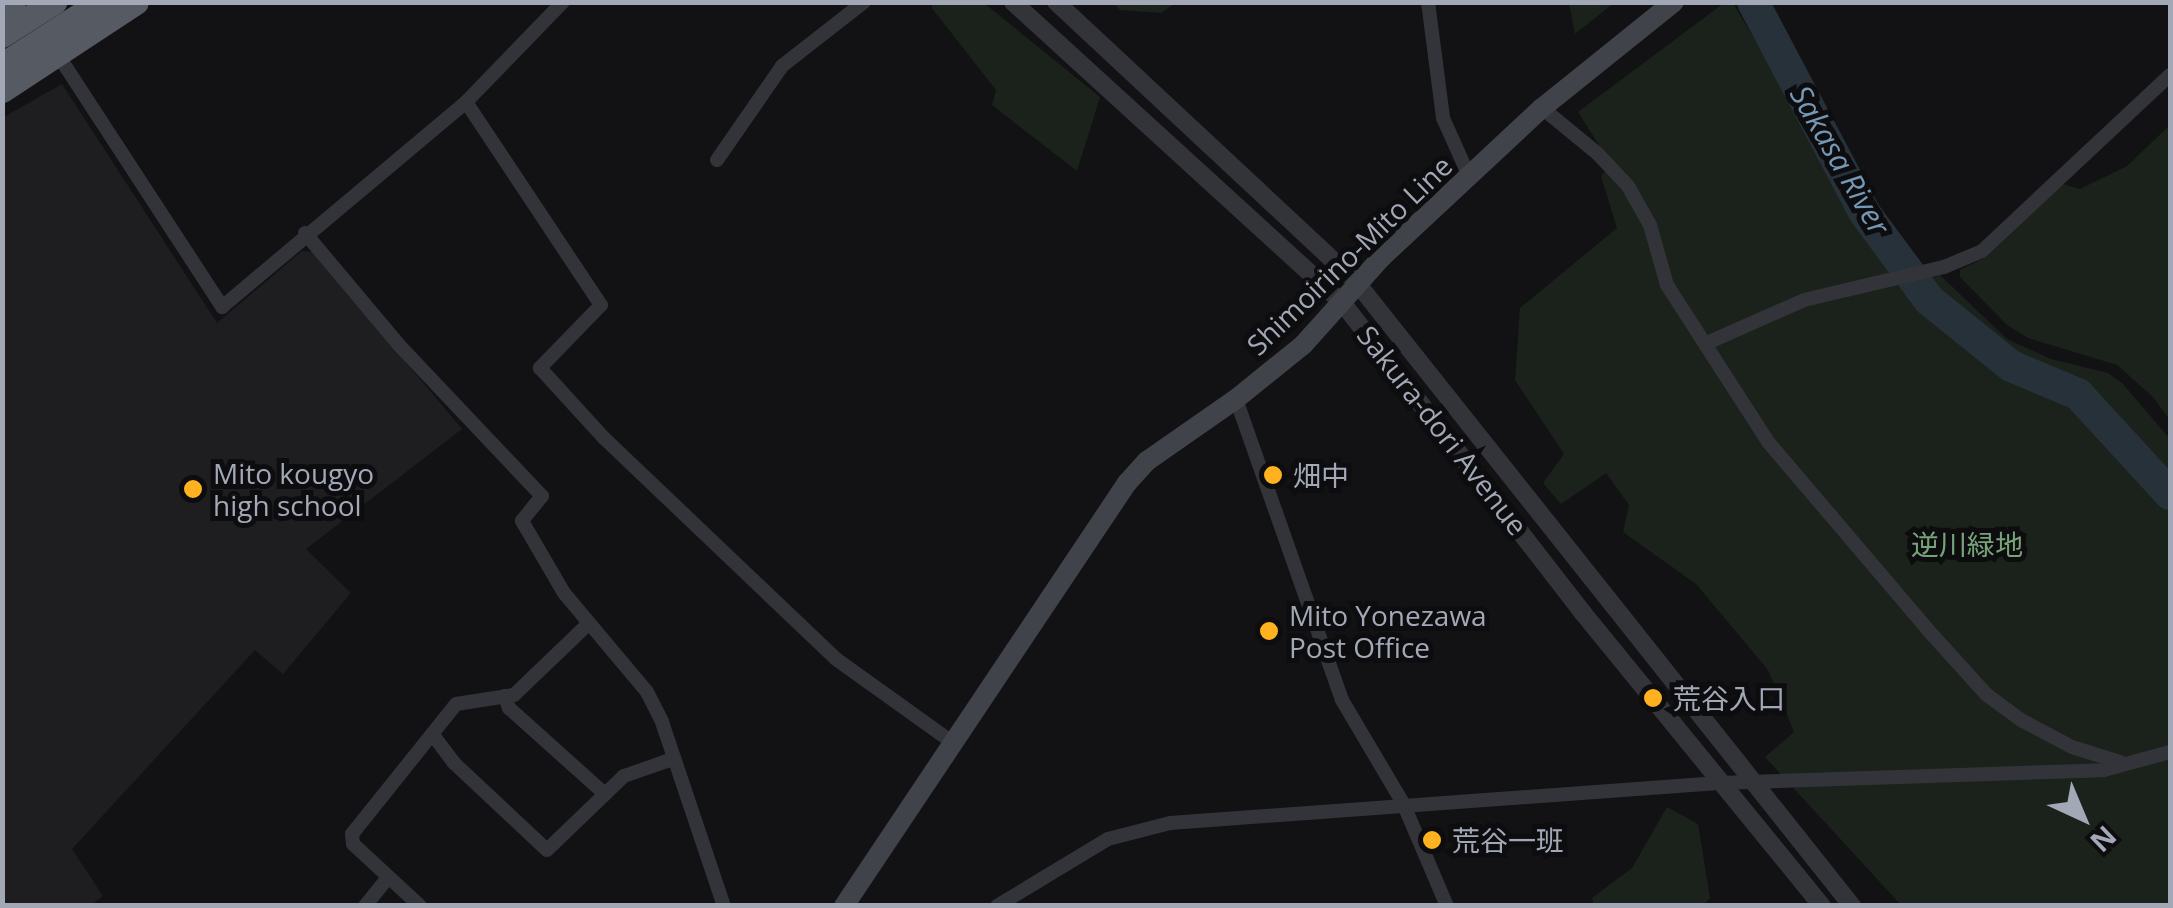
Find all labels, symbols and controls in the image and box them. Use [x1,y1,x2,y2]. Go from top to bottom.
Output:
water label: Sakasa River [1783,79,1897,241]
street label: Shimoirino-Mito Line [1240,148,1458,362]
street label: Sakura-dori Avenue [1351,319,1535,541]
place label: Mito kougyo high school [213,456,374,522]
place label: 畑中 [1293,458,1349,492]
marker: 畑中 [1262,464,1284,486]
marker: Mito kougyo high school [182,478,204,500]
park label: 逆川緑地 [1911,527,2023,561]
place label: Mito Yonezawa Post Office [1289,598,1487,664]
marker: Mito Yonezawa Post Office [1258,620,1280,642]
place label: 荒谷入口 [1673,681,1785,715]
marker: 荒谷入口 [1642,687,1664,709]
north arrow [2033,768,2133,868]
text: N [2082,818,2125,861]
place label: 荒谷一班 [1452,823,1564,857]
marker: 荒谷一班 [1421,829,1443,851]

